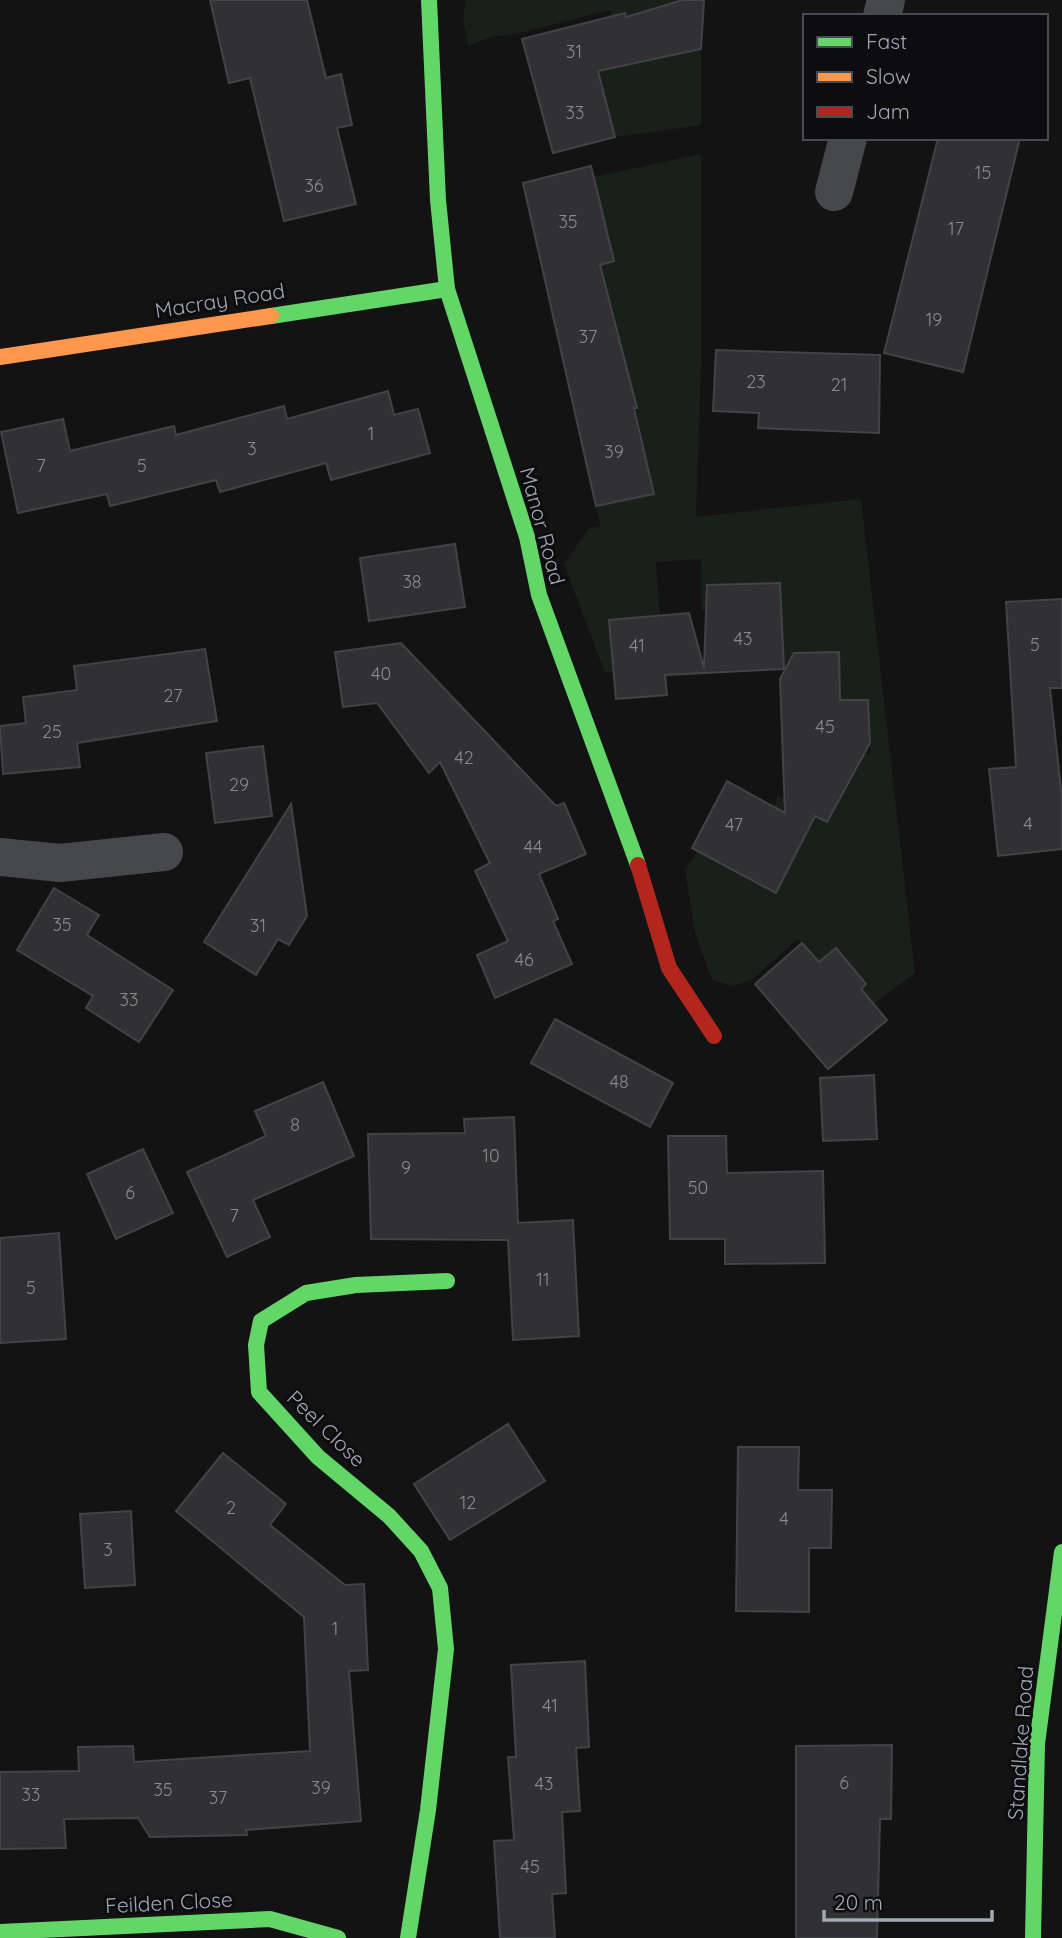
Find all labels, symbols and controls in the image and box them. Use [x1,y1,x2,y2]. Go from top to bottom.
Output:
legend [803,14,1048,140]
text: Fast [866,28,907,54]
house number: 31 [566,40,582,63]
text: Slow [866,63,911,89]
text: Jam [866,98,910,124]
house number: 33 [566,101,584,124]
house number: 15 [975,161,991,184]
house number: 36 [304,174,324,197]
house number: 35 [558,210,578,233]
house number: 17 [948,217,964,240]
street label: Macray Road [153,277,287,323]
house number: 19 [926,308,942,331]
house number: 37 [579,325,597,348]
house number: 23 [746,370,766,393]
house number: 21 [831,373,847,396]
house number: 1 [368,422,374,445]
house number: 3 [247,437,257,460]
house number: 39 [604,440,624,463]
house number: 7 [36,454,46,477]
house number: 5 [137,454,147,477]
street label: Manor Road [515,464,571,587]
house number: 38 [402,570,422,593]
house number: 43 [734,627,752,650]
house number: 5 [1030,633,1040,656]
house number: 41 [629,634,645,657]
house number: 40 [371,662,391,685]
house number: 27 [164,684,182,707]
house number: 45 [815,715,835,738]
house number: 25 [42,720,62,743]
house number: 42 [454,746,474,769]
house number: 29 [229,773,249,796]
house number: 4 [1023,812,1033,835]
house number: 47 [725,813,743,836]
house number: 44 [524,835,542,858]
house number: 35 [52,913,72,936]
house number: 31 [250,914,266,937]
house number: 46 [514,948,534,971]
house number: 33 [120,988,138,1011]
house number: 48 [609,1070,629,1093]
house number: 8 [290,1113,300,1136]
house number: 10 [482,1144,500,1167]
house number: 9 [401,1156,411,1179]
house number: 50 [688,1176,708,1199]
house number: 6 [125,1181,135,1204]
house number: 7 [229,1204,239,1227]
house number: 11 [536,1268,550,1291]
house number: 5 [26,1276,36,1299]
street label: Peel Close [282,1384,371,1472]
house number: 12 [460,1491,476,1514]
house number: 2 [226,1496,236,1519]
house number: 4 [779,1507,789,1530]
house number: 3 [103,1538,113,1561]
house number: 1 [332,1617,338,1640]
street label: Standlake Road [1002,1665,1038,1821]
house number: 41 [542,1694,558,1717]
house number: 6 [839,1771,849,1794]
house number: 43 [535,1772,553,1795]
house number: 39 [311,1776,331,1799]
house number: 35 [153,1778,173,1801]
house number: 33 [22,1783,40,1806]
house number: 37 [209,1786,227,1809]
house number: 45 [520,1855,540,1878]
scale bar [824,1878,992,1922]
street label: Feilden Close [104,1886,233,1918]
text: 20 m [834,1889,883,1915]

